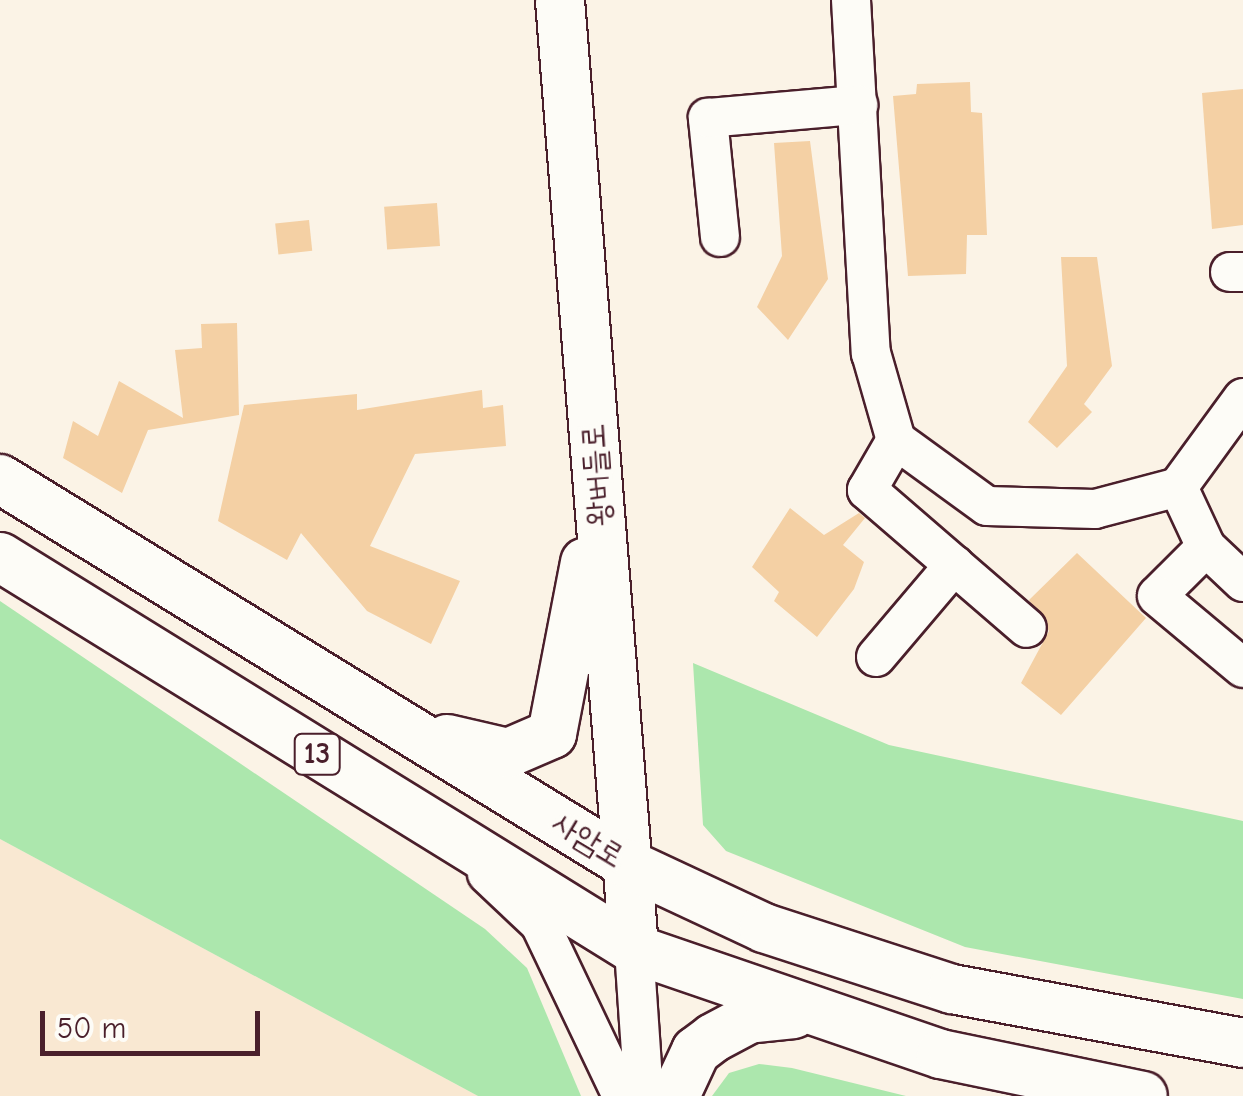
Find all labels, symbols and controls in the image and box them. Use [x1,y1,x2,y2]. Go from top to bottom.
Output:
street label: 왕버들로 [574,422,620,528]
road number: 13 [292,729,342,779]
street label: 사암로 [545,804,631,876]
scale bar [45,991,265,1053]
text: 50 m [57,1011,126,1046]

